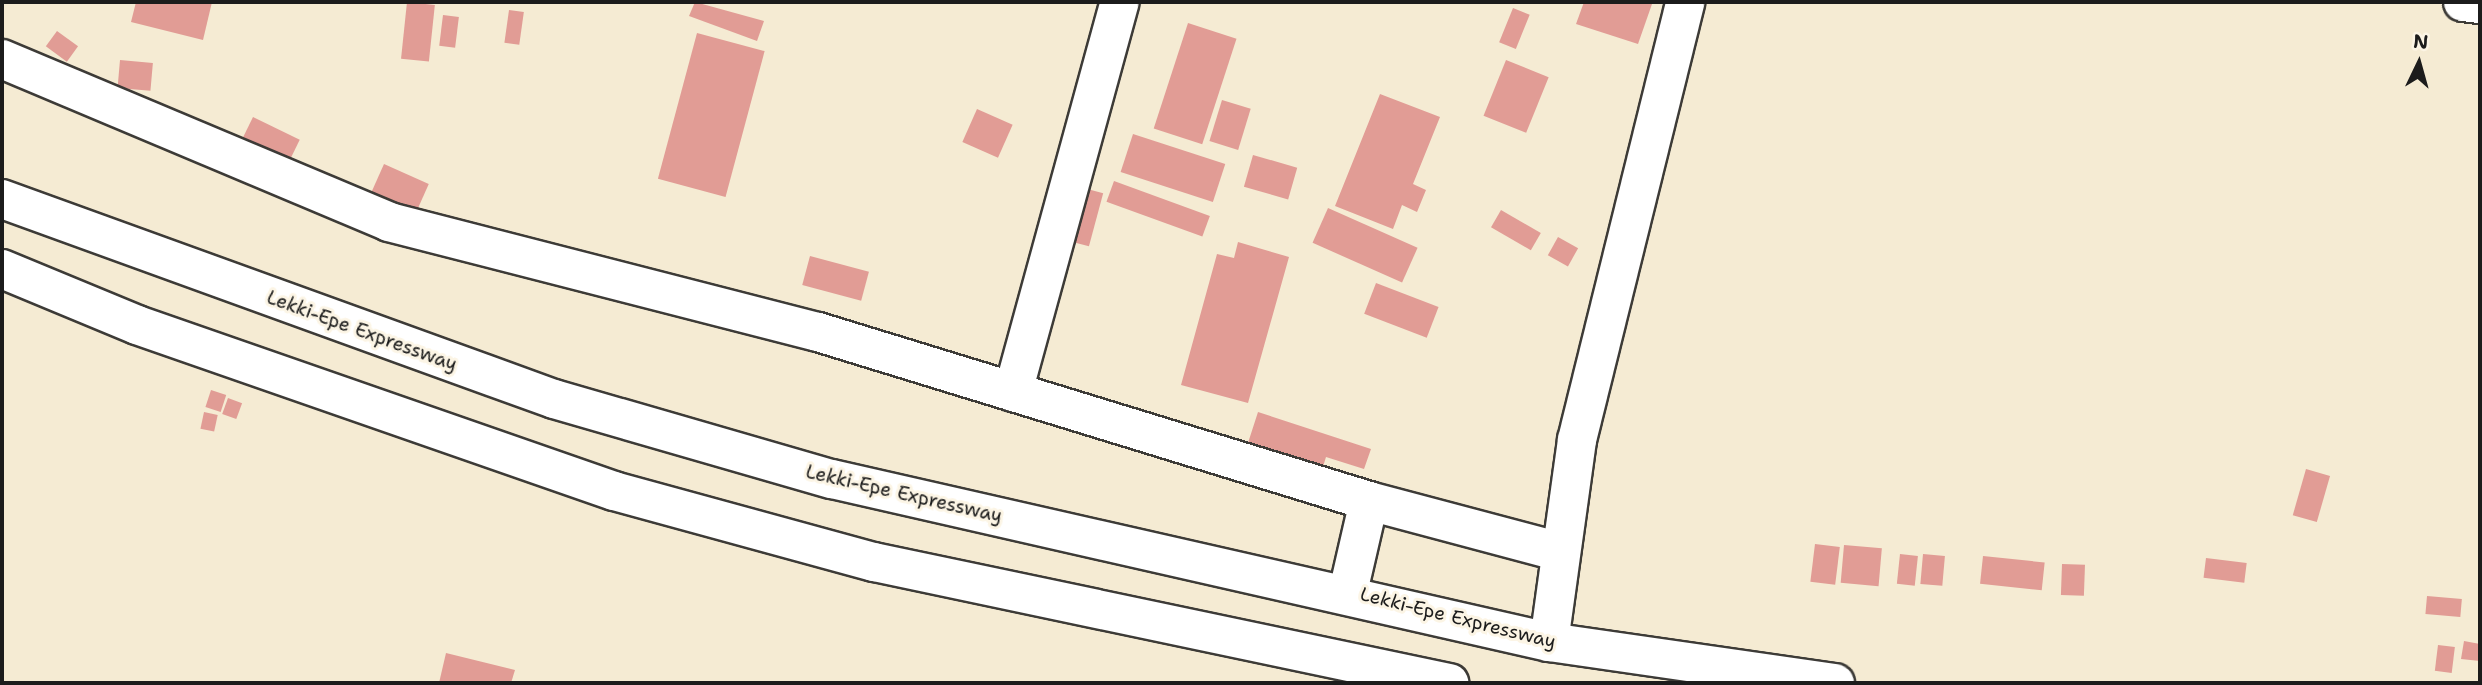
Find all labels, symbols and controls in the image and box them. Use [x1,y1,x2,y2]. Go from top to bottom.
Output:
north arrow [2384,28,2454,98]
text: N [2412,28,2429,55]
street label: Lekki-Epe Expressway [264,286,460,376]
street label: Lekki-Epe Expressway [803,460,1005,528]
street label: Lekki-Epe Expressway [1358,583,1558,653]

